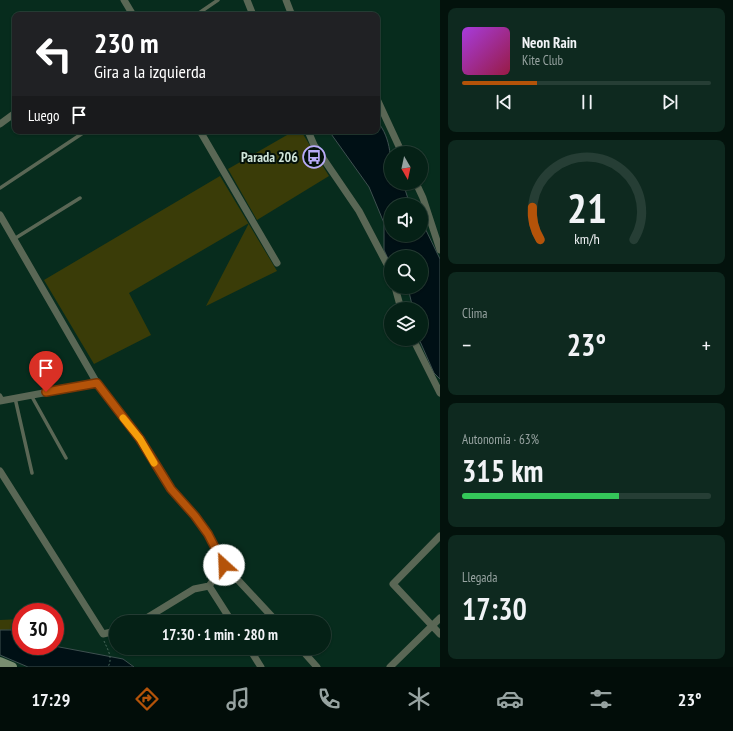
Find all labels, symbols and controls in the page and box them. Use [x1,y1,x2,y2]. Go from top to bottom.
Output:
text: 230 m [94,24,158,61]
icon: left [28,28,80,80]
text: Neon Rain [522,33,577,52]
text: Kite Club [522,52,563,69]
text: Gira a la izquierda [94,60,206,83]
icon: previous [493,91,515,113]
icon: pause [576,91,598,113]
icon: next [659,91,681,113]
icon: arrive [68,104,90,126]
text: Luego [28,106,60,125]
bus stop icon: Parada 206 [301,144,327,170]
north arrow [384,146,428,190]
map controls [384,146,428,346]
place label: Parada 206 [241,148,298,166]
text: 21 [567,180,606,233]
button: sound [384,198,428,242]
text: km/h [574,228,599,247]
button: search [384,250,428,294]
button: layers [384,302,428,346]
text: Clima [462,305,487,322]
text: 23° [567,325,606,364]
text: − [462,331,471,359]
text: + [702,331,711,359]
pin [29,351,63,392]
icon: arrive [35,357,57,379]
text: Autonomía · 63% [462,431,539,448]
text: 315 km [462,451,543,490]
position arrow [203,544,245,586]
text: Llegada [462,569,497,586]
text: 17:30 [462,589,527,628]
speed limit sign: 30 [12,603,64,655]
text: 17:30 · 1 min · 280 m [162,625,278,644]
icon: directions [133,685,161,713]
icon: music [224,685,252,713]
icon: phone [315,685,343,713]
icon: climate [405,685,433,713]
icon: car [496,685,524,713]
icon: filters [587,685,615,713]
text: 17:29 [31,688,70,711]
text: 23° [678,688,702,711]

